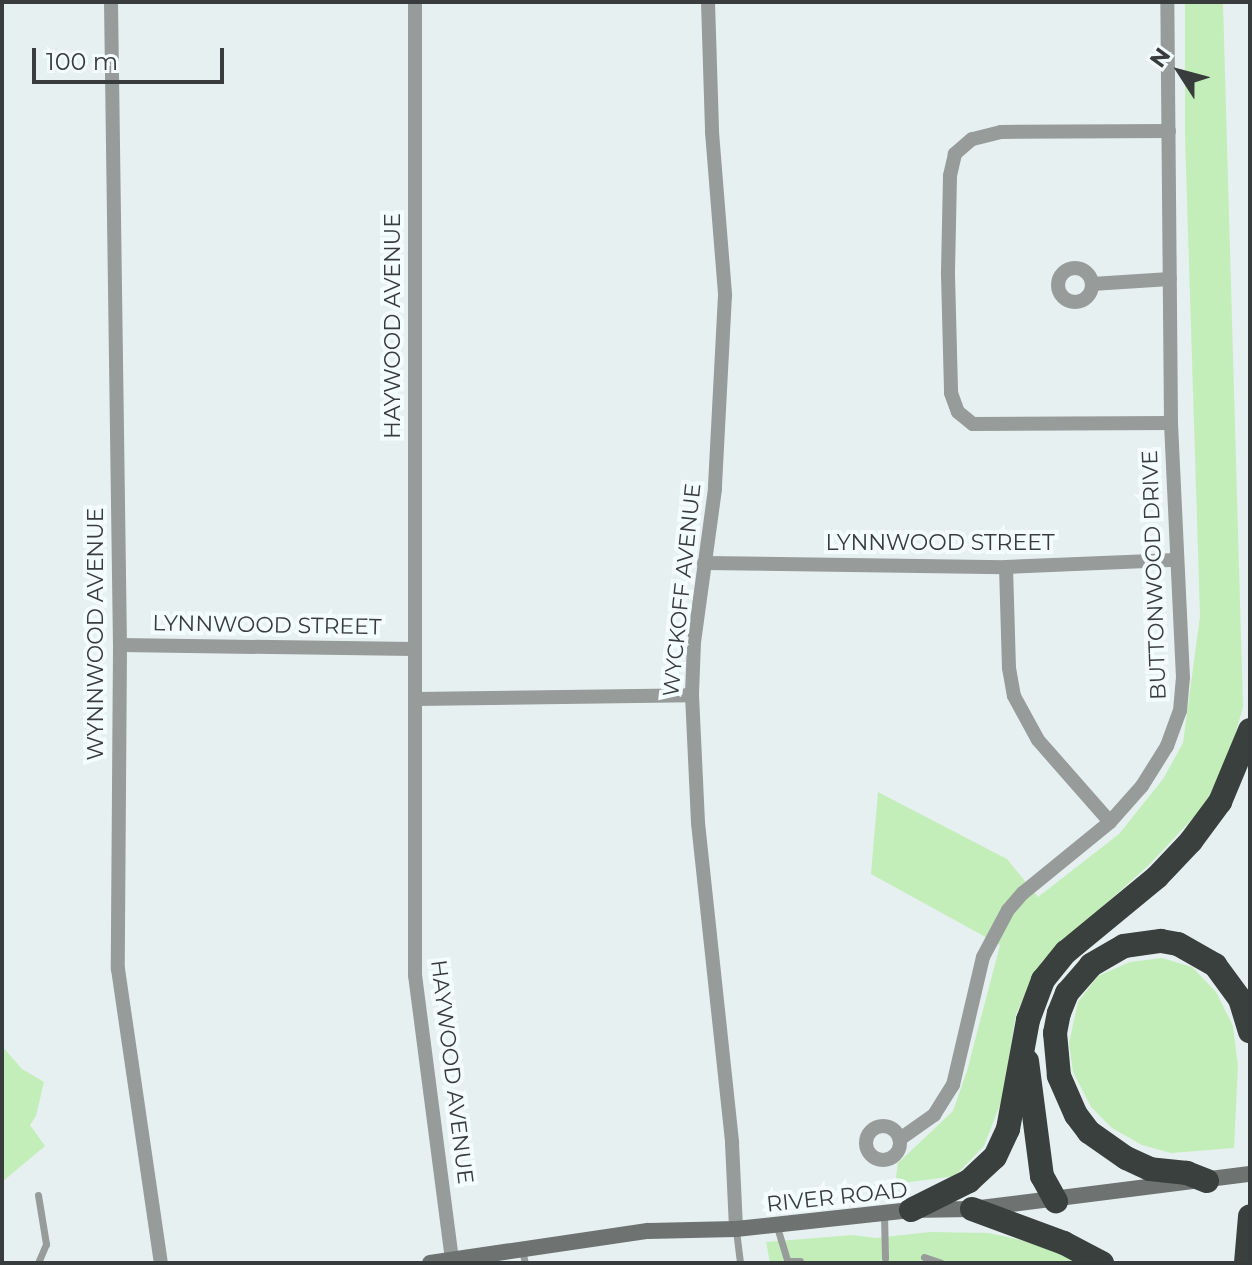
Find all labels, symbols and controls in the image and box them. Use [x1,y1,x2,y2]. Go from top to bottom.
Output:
scale bar [36,32,228,82]
north arrow [1140,32,1220,112]
text: N [1144,42,1176,73]
text: 100 m [46,47,118,76]
street label: HAYWOOD AVENUE [380,213,406,439]
street label: BUTTONWOOD DRIVE [1136,450,1172,700]
street label: WYCKOFF AVENUE [658,482,706,698]
street label: WYNNWOOD AVENUE [83,508,109,760]
street label: LYNNWOOD STREET [825,530,1055,556]
street label: LYNNWOOD STREET [152,610,382,640]
street label: HAYWOOD AVENUE [425,958,479,1186]
street label: RIVER ROAD [765,1176,909,1218]

